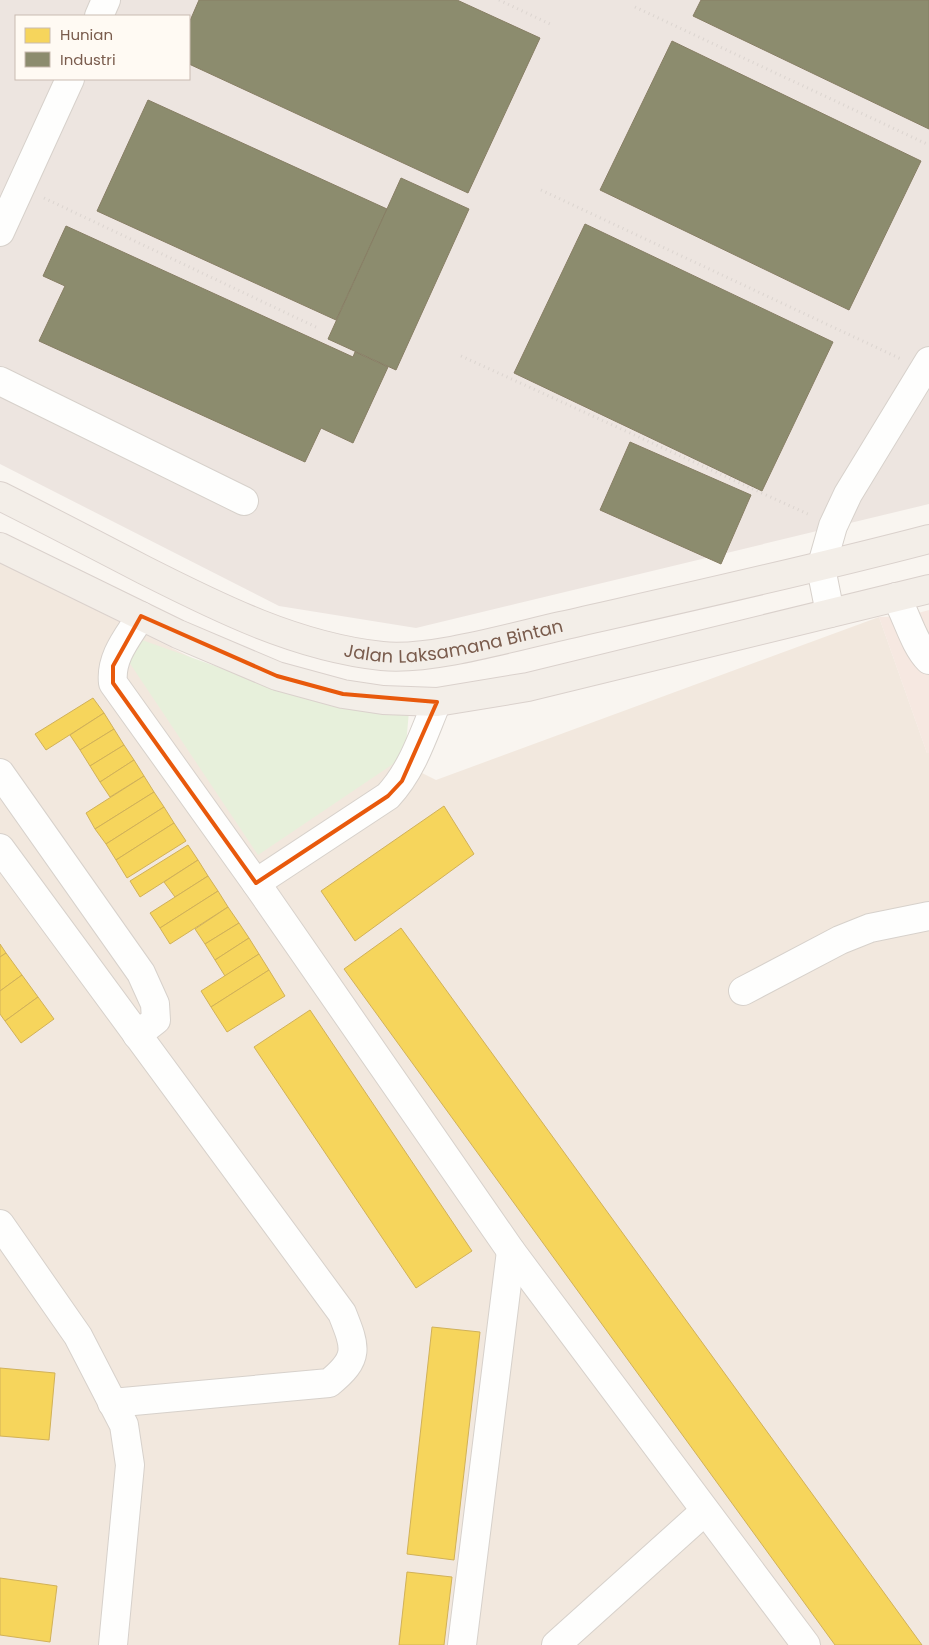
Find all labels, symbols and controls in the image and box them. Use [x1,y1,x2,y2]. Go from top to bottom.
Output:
legend [15,15,190,80]
text: Hunian [60,24,113,45]
text: Industri [60,49,116,70]
street label: Jalan Laksamana Bintan [342,613,565,669]

